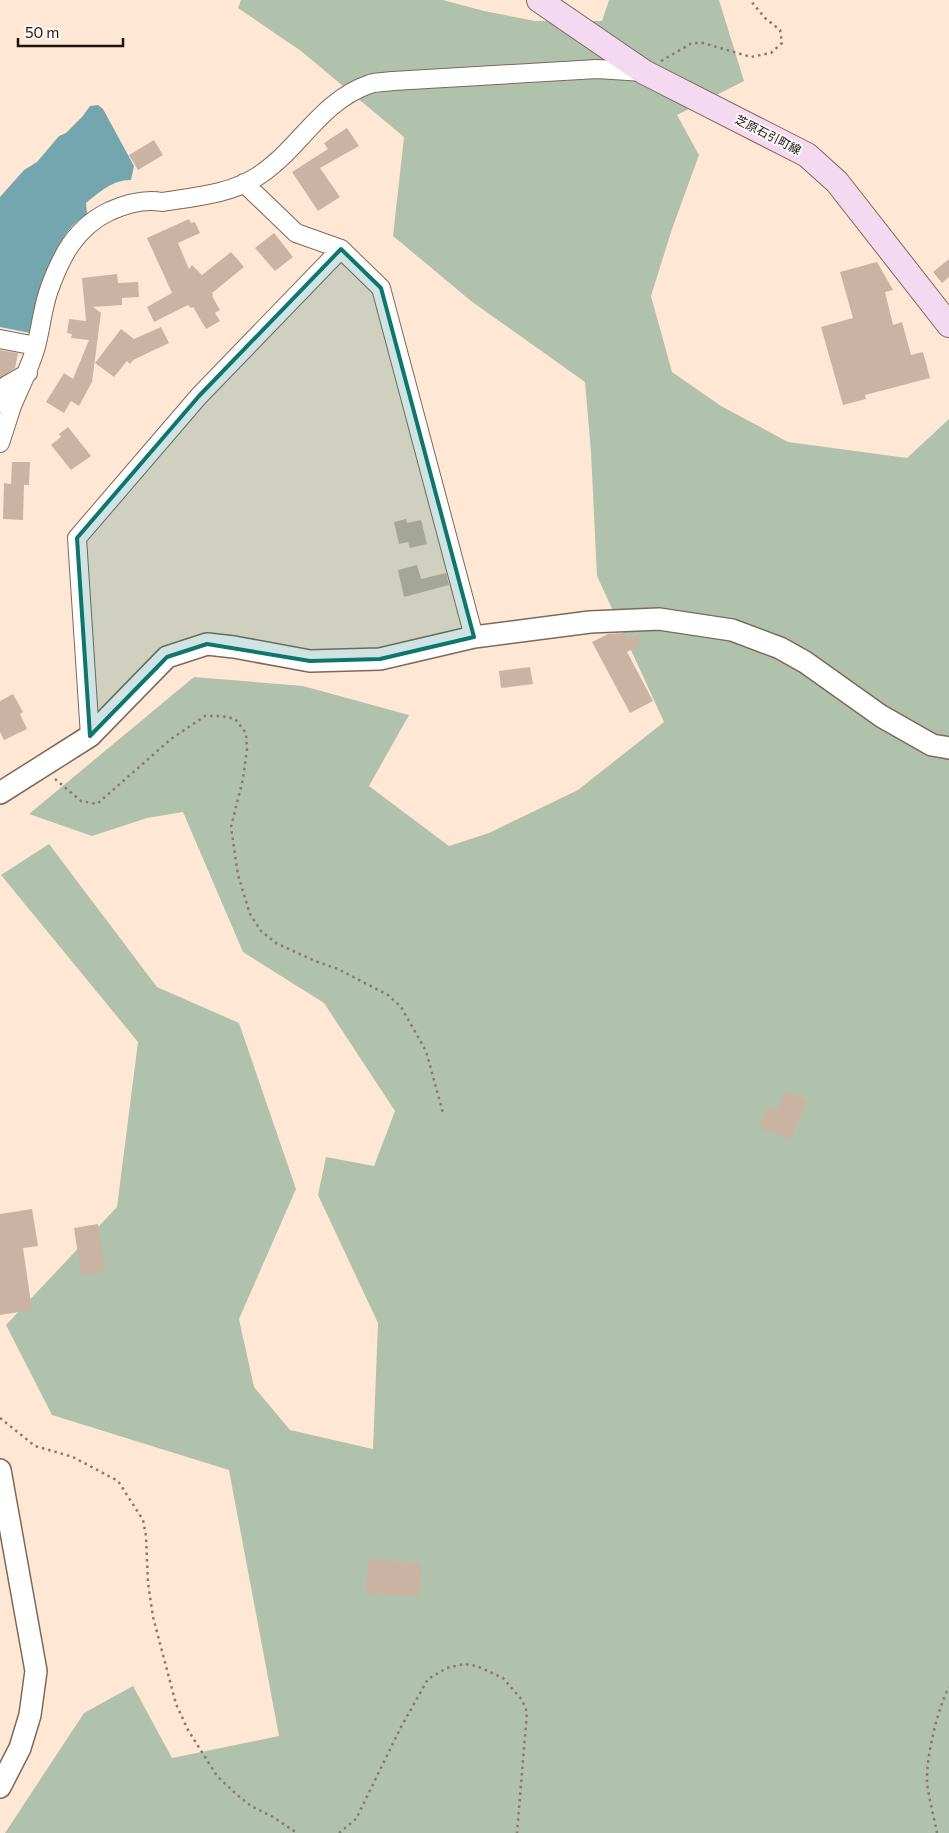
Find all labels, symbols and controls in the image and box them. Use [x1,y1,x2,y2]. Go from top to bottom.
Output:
scale bar [18,15,122,47]
text: 50 m [25,23,59,41]
street label: 芝原石引町線 [733,112,804,157]

